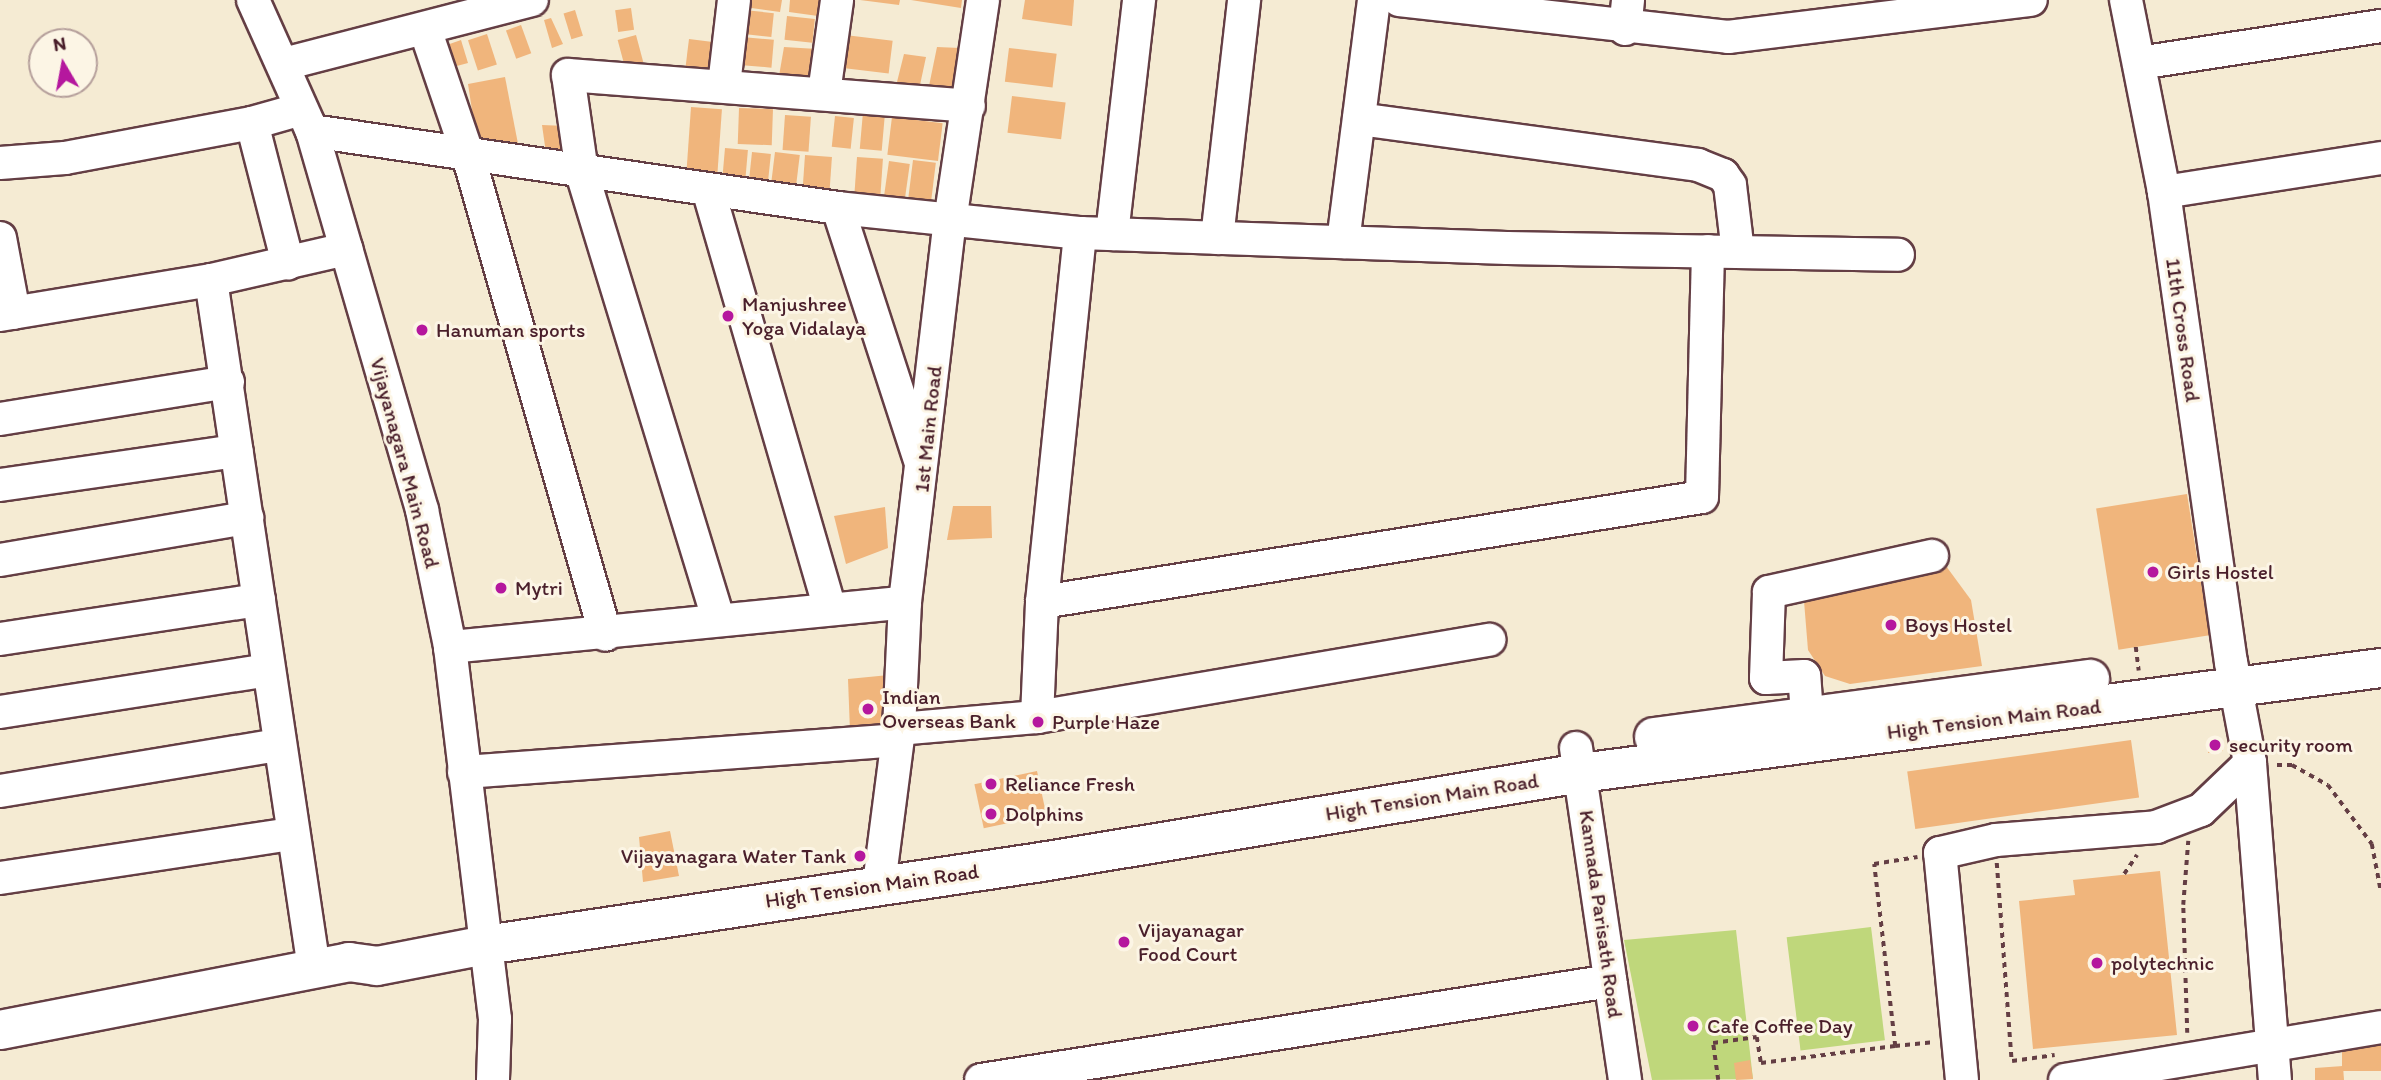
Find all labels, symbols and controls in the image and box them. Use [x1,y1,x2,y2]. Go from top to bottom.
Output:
north arrow [28,28,98,98]
text: N [51,31,68,56]
street label: 11th Cross Road [2161,257,2205,403]
place label: Manjushree Yoga Vidalaya [742,291,867,341]
marker: Manjushree Yoga Vidalaya [720,308,736,324]
place label: Hanuman sports [436,317,585,343]
marker: Hanuman sports [414,322,430,338]
street label: Vijayanagara Main Road [365,355,445,571]
street label: 1st Main Road [909,365,947,493]
place label: Girls Hostel [2167,559,2274,585]
marker: Girls Hostel [2145,564,2161,580]
place label: Mytri [515,575,563,601]
marker: Mytri [493,580,509,596]
place label: Boys Hostel [1905,612,2012,638]
marker: Boys Hostel [1883,617,1899,633]
place label: Indian Overseas Bank [882,684,1016,734]
street label: High Tension Main Road [1886,693,2102,745]
marker: Indian Overseas Bank [860,701,876,717]
place label: Purple Haze [1052,709,1160,735]
marker: Purple Haze [1030,714,1046,730]
place label: security room [2229,732,2352,758]
marker: security room [2207,737,2223,753]
street label: High Tension Main Road [1324,768,1540,826]
place label: Reliance Fresh [1005,771,1135,797]
marker: Reliance Fresh [983,776,999,792]
place label: Dolphins [1005,801,1084,827]
marker: Dolphins [983,806,999,822]
street label: Kannada Parisath Road [1574,808,1628,1020]
place label: Vijayanagara Water Tank [623,843,846,869]
marker: Vijayanagara Water Tank [852,848,868,864]
street label: High Tension Main Road [764,859,980,913]
place label: Vijayanagar Food Court [1138,917,1244,967]
marker: Vijayanagar Food Court [1116,934,1132,950]
place label: polytechnic [2111,950,2214,976]
marker: polytechnic [2089,955,2105,971]
place label: Cafe Coffee Day [1707,1013,1853,1039]
marker: Cafe Coffee Day [1685,1018,1701,1034]

